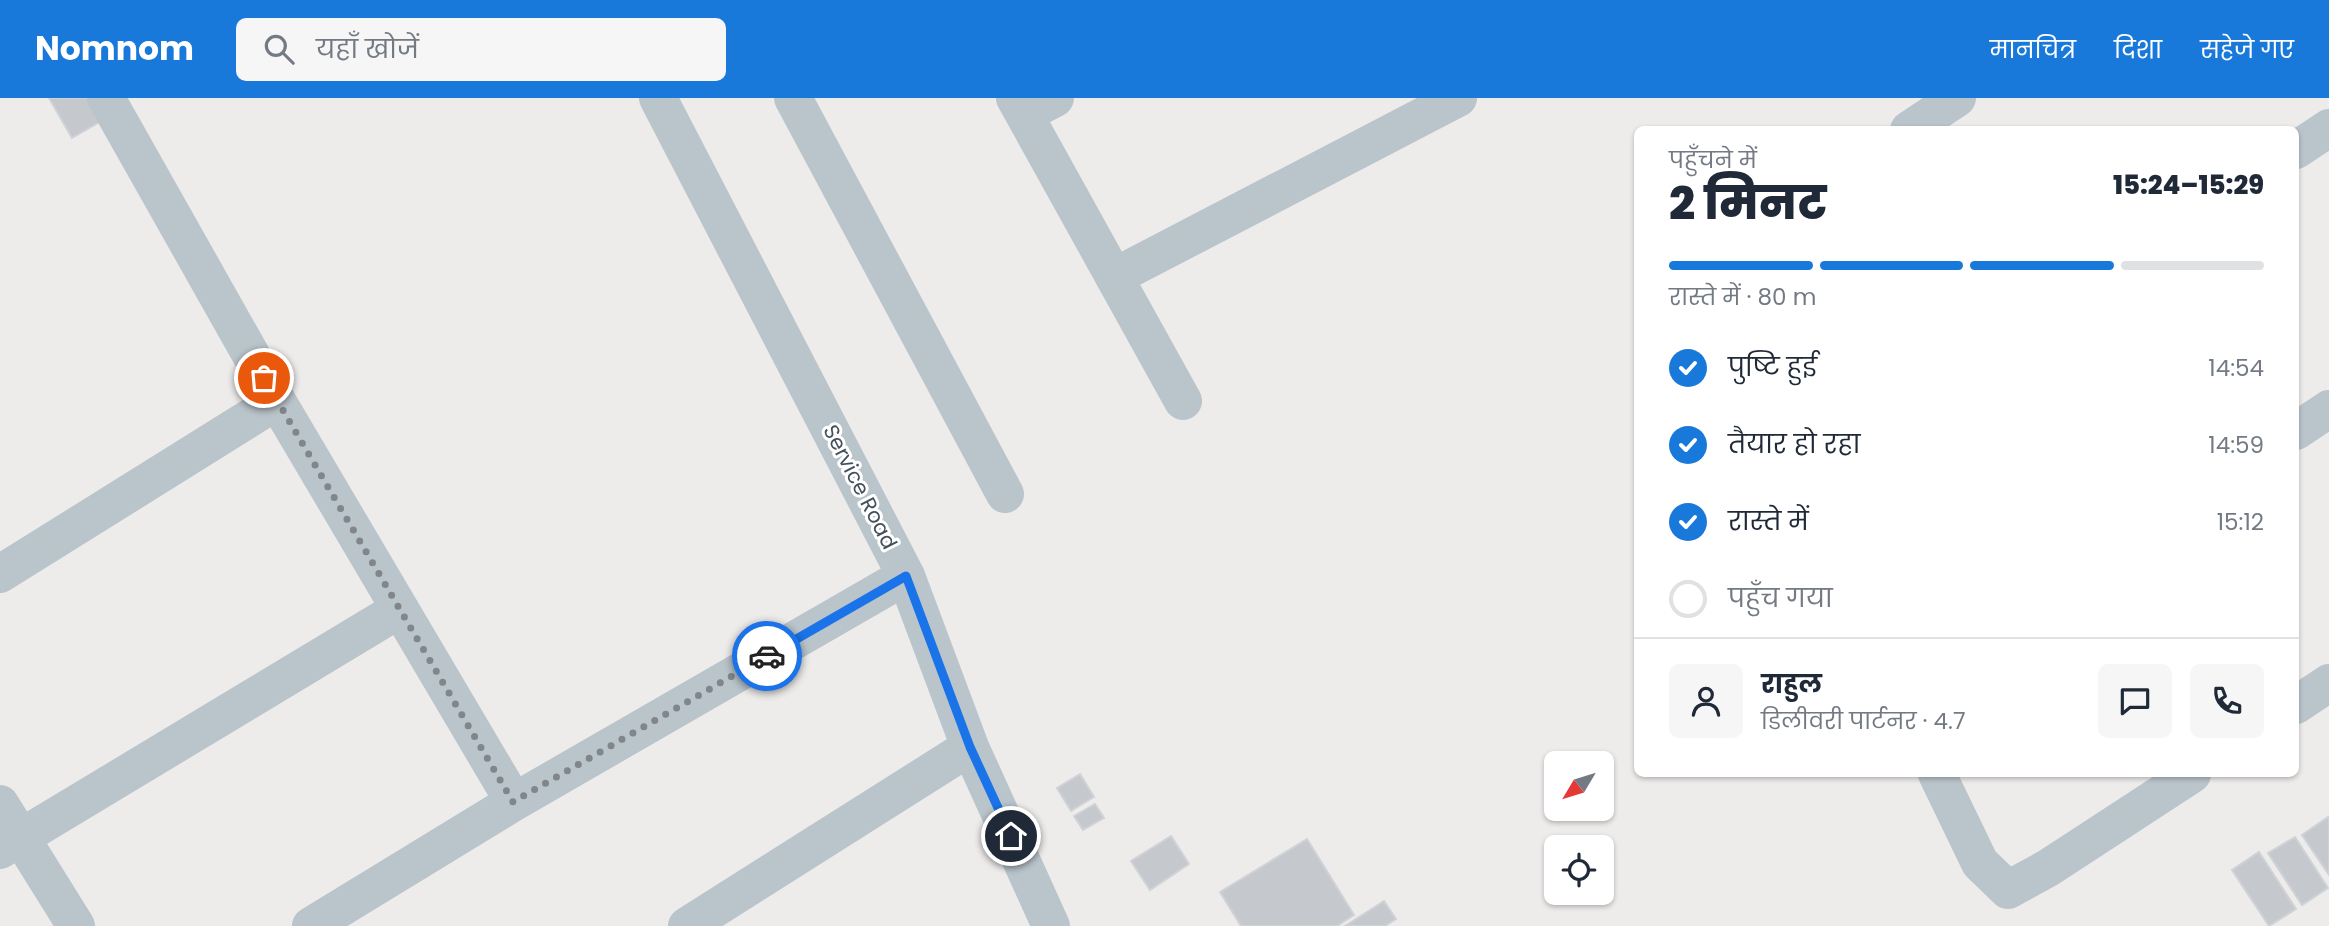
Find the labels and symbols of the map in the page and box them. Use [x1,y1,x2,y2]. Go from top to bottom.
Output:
pin [234,348,294,408]
street label: Service Road [817,420,904,554]
courier [732,621,802,691]
north arrow [1544,751,1614,821]
pin [981,806,1041,866]

